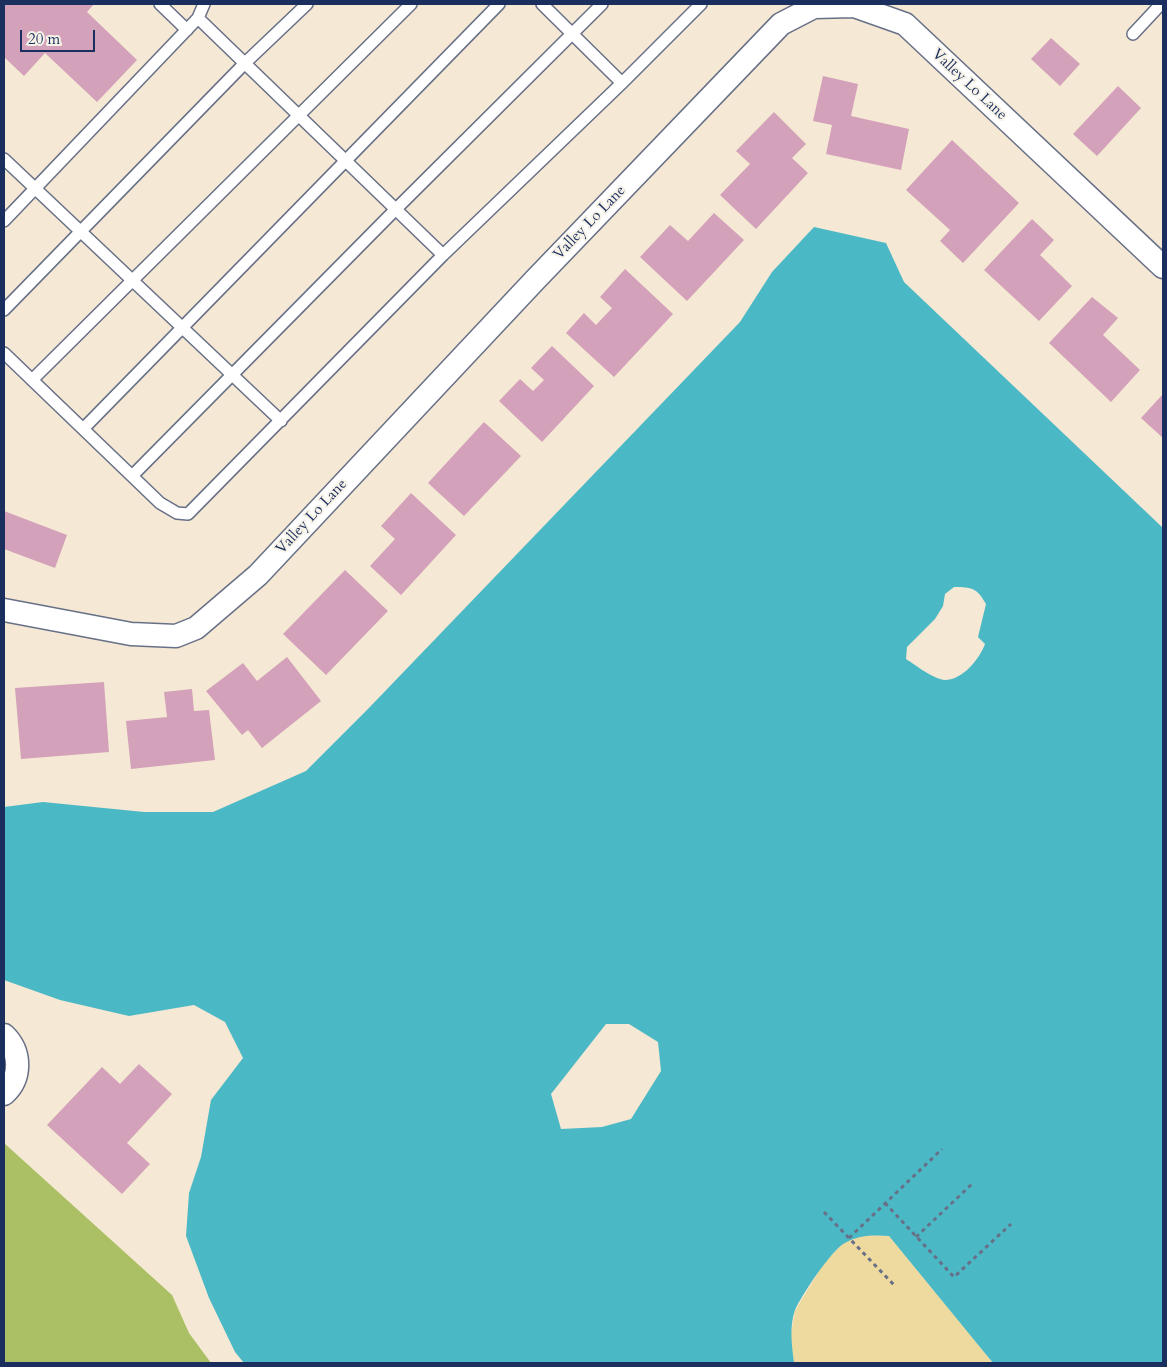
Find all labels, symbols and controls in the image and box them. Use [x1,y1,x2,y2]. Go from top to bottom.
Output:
scale bar [22,20,98,52]
text: 20 m [28,29,60,49]
street label: Valley Lo Lane [928,46,1010,124]
street label: Valley Lo Lane [550,182,630,264]
street label: Valley Lo Lane [273,476,351,558]

